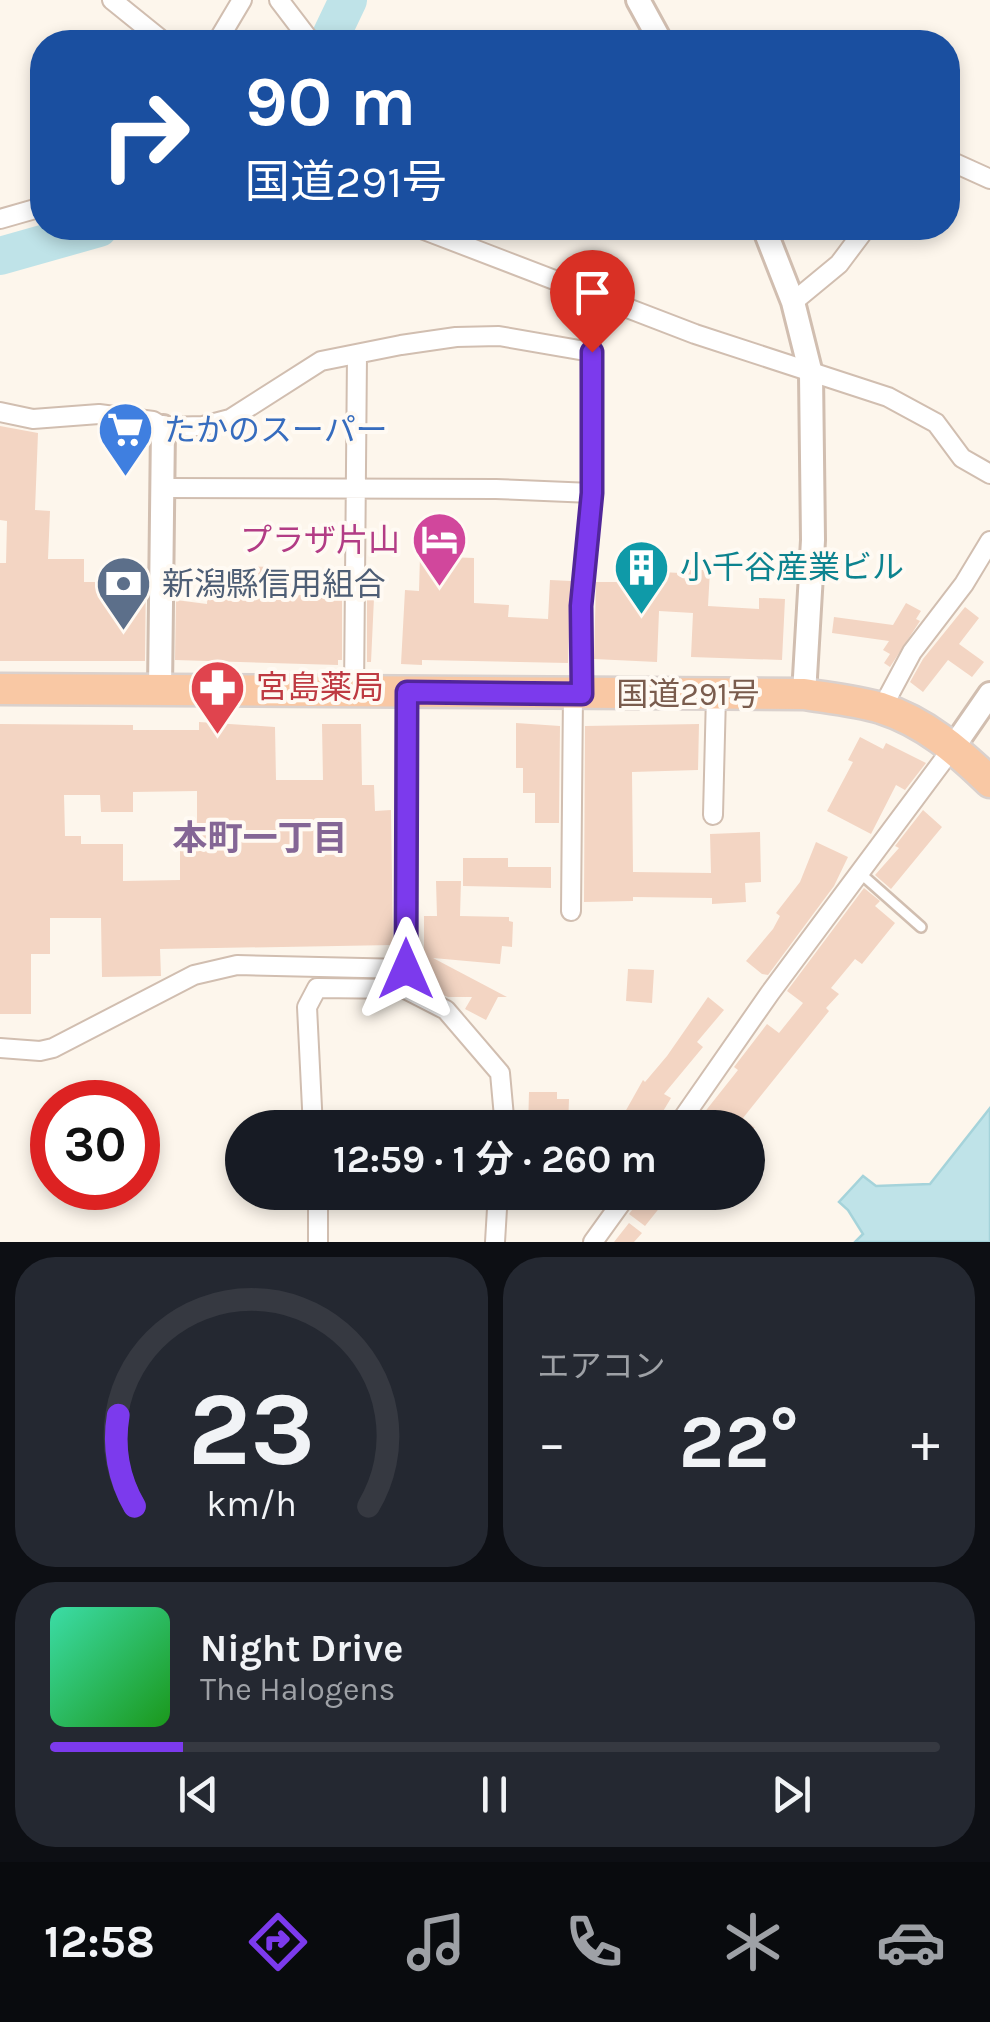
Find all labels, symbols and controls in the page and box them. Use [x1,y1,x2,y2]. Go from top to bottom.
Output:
text: 90 m [245,61,416,143]
icon: right [80,70,210,200]
text: 国道291号 [245,156,447,208]
pin [550,250,635,353]
icon: arrive [565,265,620,320]
supermarket icon: たかのスーパー [95,400,155,479]
place label: たかのスーパー [164,412,388,449]
hotel icon: プラザ片山 [409,510,469,589]
place label: プラザ片山 [240,522,400,559]
building icon: 小千谷産業ビル [611,537,671,616]
place label: 小千谷産業ビル [680,549,904,586]
bank icon: 新潟縣信用組合 [93,554,153,633]
place label: 新潟縣信用組合 [162,566,386,603]
pharmacy icon: 宮島薬局 [187,657,247,736]
place label: 宮島薬局 [256,669,384,706]
street label: 国道291号 [616,676,760,713]
district label: 本町一丁目 [172,818,348,859]
position arrow [354,917,458,1021]
speed limit sign: 30 [30,1080,160,1210]
text: 12:59 · 1 分 · 260 m [333,1137,657,1182]
text: エアコン [538,1348,666,1385]
text: 23 [187,1369,315,1490]
text: 22° [679,1398,799,1486]
text: − [538,1411,566,1475]
text: + [911,1411,940,1475]
text: km/h [206,1483,297,1525]
text: Night Drive [200,1626,403,1671]
text: The Halogens [200,1671,395,1708]
icon: previous [171,1767,226,1822]
icon: pause [467,1767,522,1822]
icon: next [764,1767,819,1822]
icon: directions [243,1907,313,1977]
icon: music [401,1907,471,1977]
icon: phone [559,1907,629,1977]
icon: climate [718,1907,788,1977]
icon: car [876,1907,946,1977]
text: 12:58 [44,1916,155,1968]

